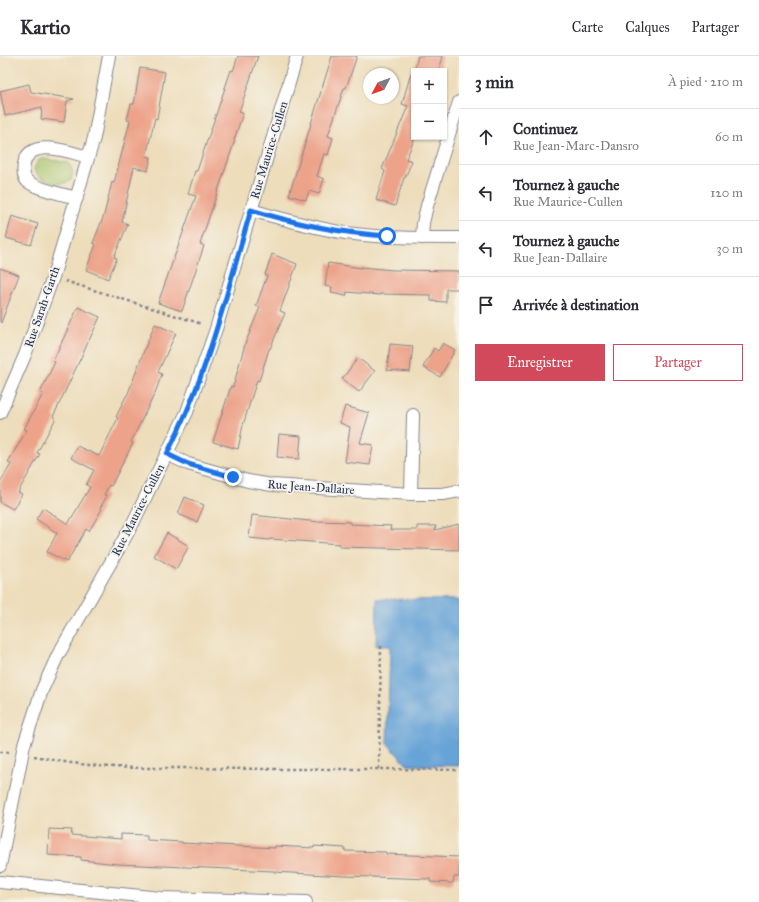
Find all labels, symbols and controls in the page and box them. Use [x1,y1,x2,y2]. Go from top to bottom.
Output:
text: Kartio [20,16,70,39]
text: Carte [572,19,603,36]
text: Calques [625,19,670,36]
text: Partager [692,19,739,36]
north arrow [363,68,399,104]
map controls [411,68,447,140]
button: + [411,68,447,104]
text: 3 min [475,72,514,93]
text: À pied · 210 m [668,74,743,90]
street label: Rue Maurice-Cullen [247,99,291,201]
button: − [411,104,447,140]
text: Continuez [513,120,578,138]
icon: ahead [475,126,497,148]
text: 60 m [715,129,743,145]
text: Rue Jean-Marc-Dansro [513,138,639,154]
text: Tournez à gauche [513,176,620,194]
icon: left [475,182,497,204]
text: 120 m [710,185,743,201]
text: Rue Maurice-Cullen [513,194,623,210]
route start [378,227,396,245]
text: Tournez à gauche [513,232,620,250]
icon: left [475,238,497,260]
text: 30 m [717,241,743,257]
text: Rue Jean-Dallaire [513,250,608,266]
street label: Rue Sarah-Garth [22,264,63,349]
icon: arrive [475,294,497,316]
text: Arrivée à destination [513,296,639,314]
button: Enregistrer [475,344,605,381]
button: Partager [613,344,743,381]
street label: Rue Maurice-Cullen [109,461,167,558]
route end [224,468,242,486]
street label: Rue Jean-Dallaire [267,477,355,498]

